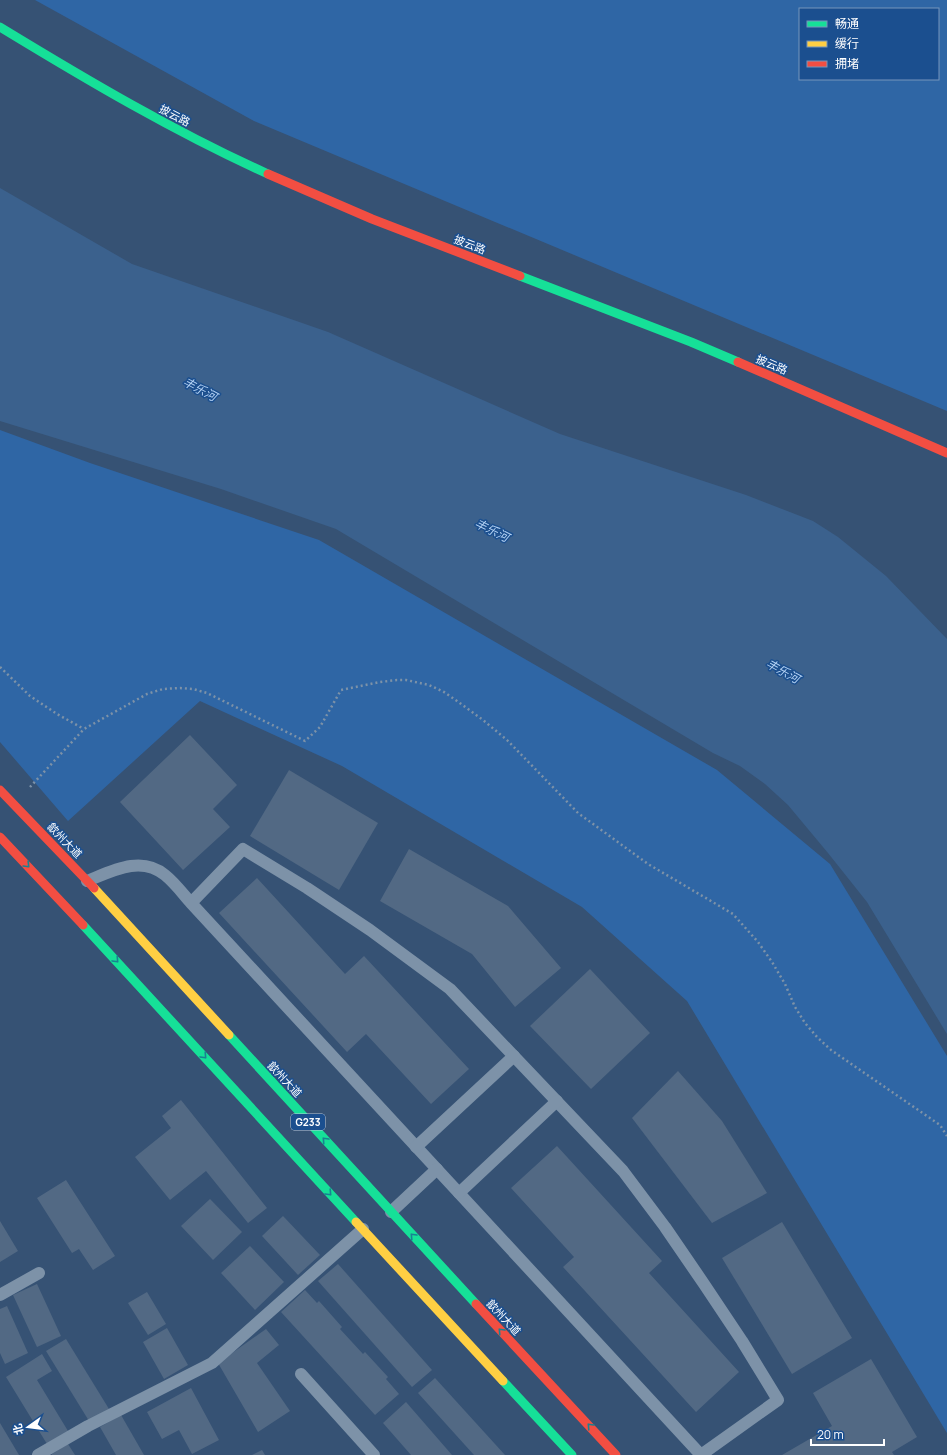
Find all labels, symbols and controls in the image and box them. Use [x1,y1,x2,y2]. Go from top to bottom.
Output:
legend [799,8,939,80]
text: 畅通 [835,15,859,32]
text: 缓行 [835,35,859,52]
text: 拥堵 [835,55,859,72]
street label: 披云路 [157,101,193,129]
street label: 披云路 [452,231,488,257]
street label: 披云路 [754,351,790,377]
water label: 丰乐河 [180,373,222,406]
water label: 丰乐河 [472,514,514,546]
water label: 丰乐河 [763,655,805,688]
street label: 歙州大道 [44,819,86,861]
one-way arrow [22,860,30,868]
one-way arrow [111,955,118,963]
one-way arrow [199,1051,206,1059]
street label: 歙州大道 [265,1058,305,1100]
road number: G233 [291,1114,325,1130]
one-way arrow [322,1137,330,1145]
one-way arrow [325,1188,332,1196]
one-way arrow [410,1233,418,1241]
street label: 歙州大道 [484,1296,524,1338]
one-way arrow [499,1328,506,1336]
north arrow [8,1407,48,1447]
scale bar [811,1421,884,1447]
text: 北 [9,1422,26,1437]
one-way arrow [588,1424,595,1431]
text: 20 m [817,1426,844,1443]

